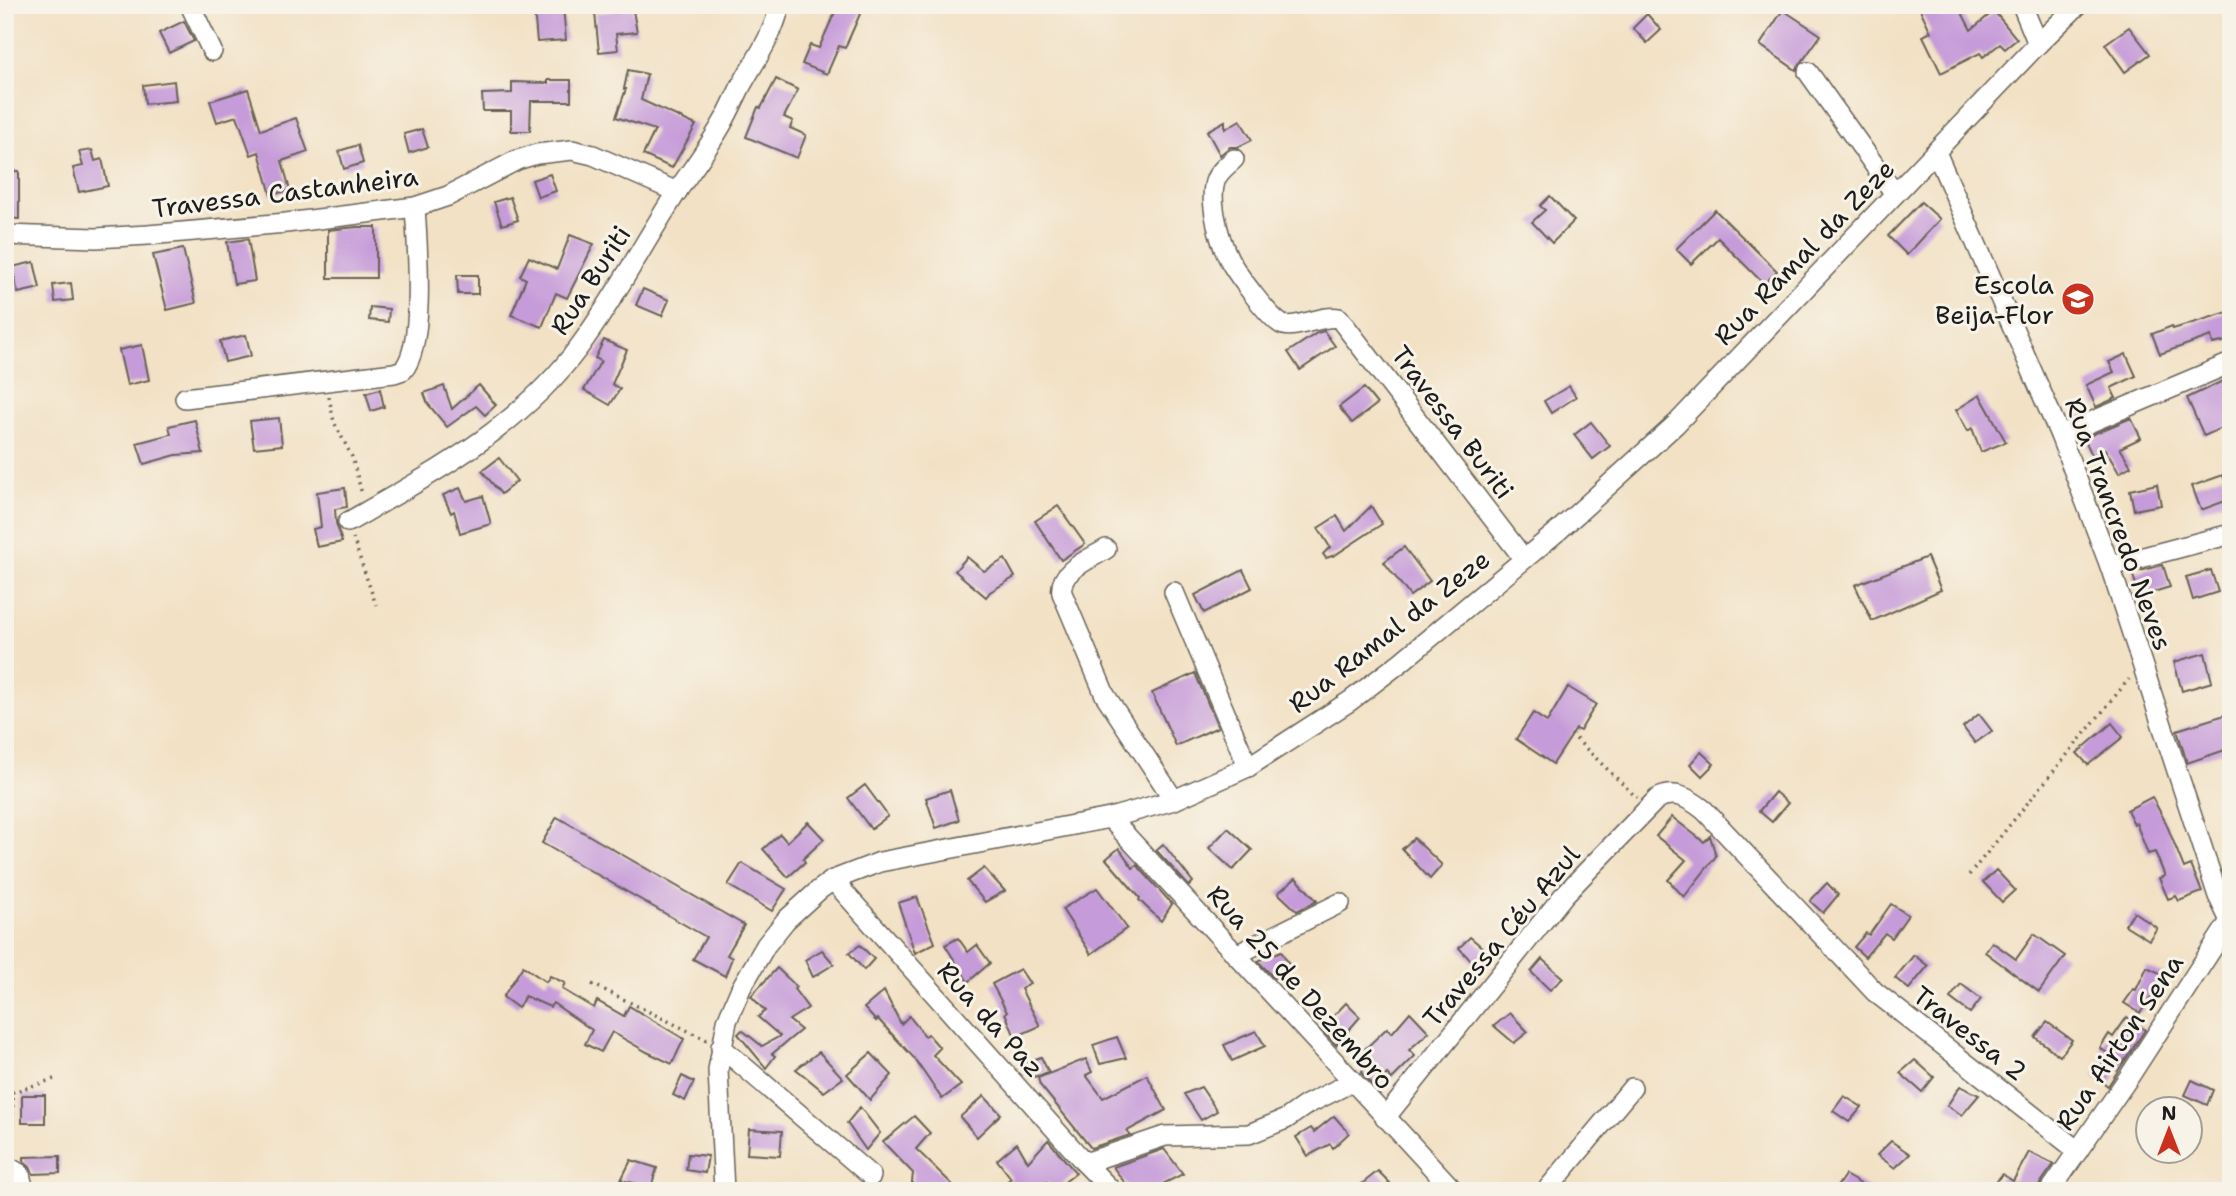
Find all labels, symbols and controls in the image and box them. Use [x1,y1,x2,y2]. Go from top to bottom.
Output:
street label: Rua Ramal da Zeze [1706,151,1902,353]
street label: Travessa Castanheira [150,158,420,226]
street label: Rua Buriti [542,219,638,341]
place label: Escola Beija-Flor [1935,267,2054,332]
school or university icon: Escola Beija-Flor [2059,280,2097,318]
street label: Travessa Buriti [1384,338,1522,506]
street label: Rua Trancredo Neves [2057,393,2181,655]
street label: Rua Ramal da Zeze [1281,541,1497,721]
street label: Travessa Céu Azul [1415,838,1587,1034]
street label: Rua 25 de Dezembro [1200,877,1402,1097]
street label: Rua Airton Sena [2047,947,2191,1137]
street label: Rua da Paz [930,954,1052,1084]
street label: Travessa 2 [1906,978,2034,1088]
north arrow [2134,1094,2204,1164]
text: N [2161,1101,2177,1126]

